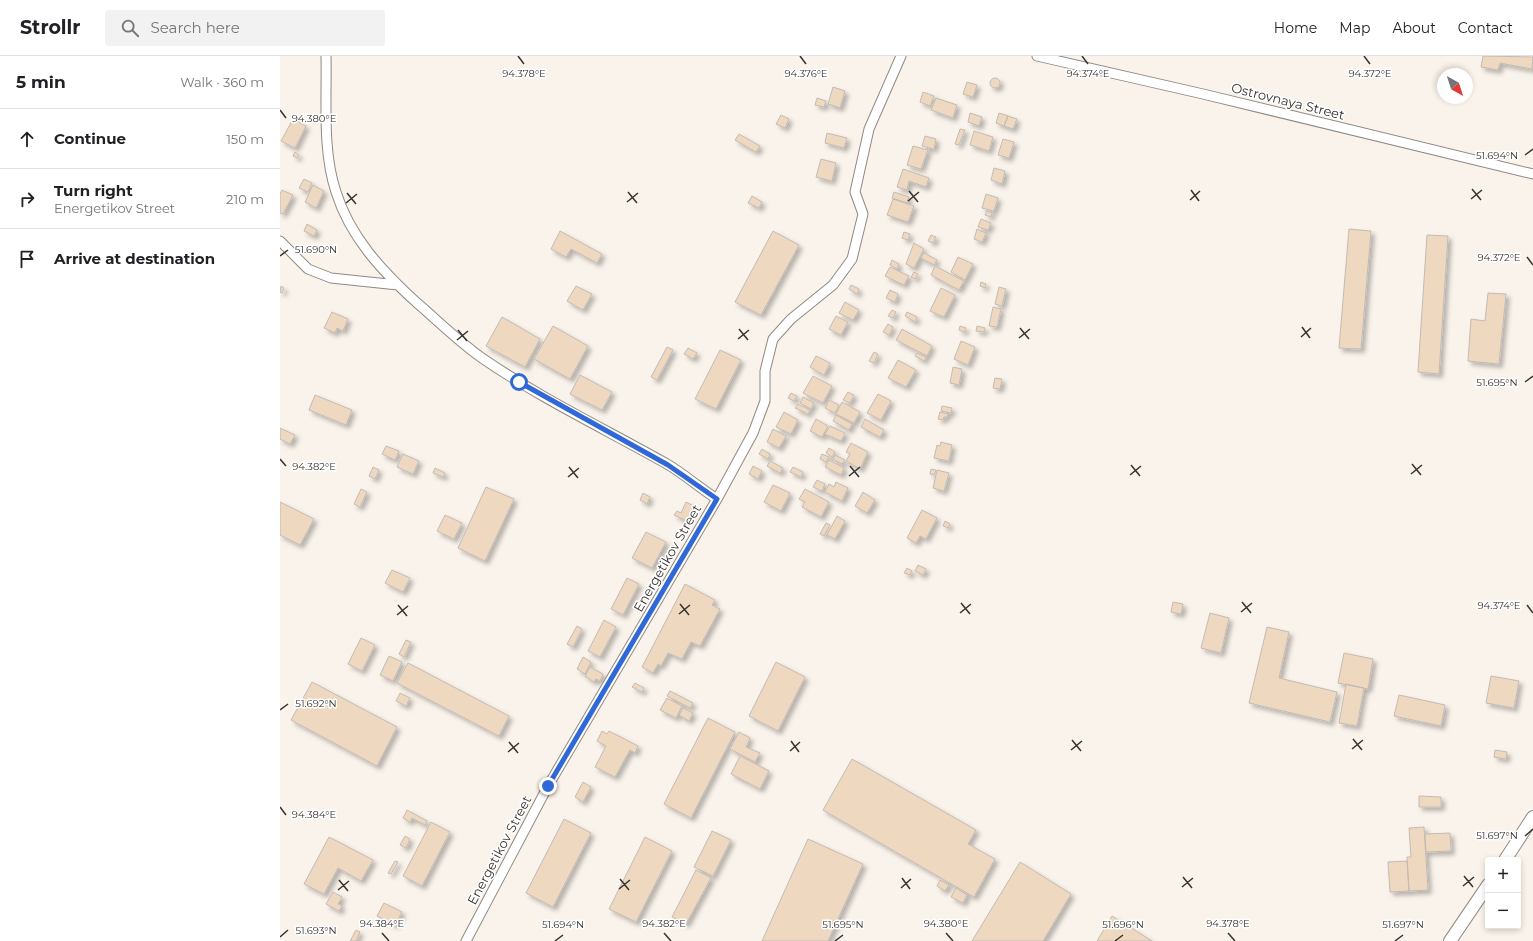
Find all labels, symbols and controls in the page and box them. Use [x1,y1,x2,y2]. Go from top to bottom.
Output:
search box [105,10,385,46]
text: Strollr [20,16,81,39]
icon: search [119,17,141,39]
text: Search here [151,18,240,37]
text: Home [1274,19,1317,37]
text: Map [1339,19,1370,37]
text: About [1392,19,1436,37]
text: Contact [1458,19,1513,37]
text: 94.378°E [502,67,546,80]
text: 94.376°E [784,67,828,80]
text: 94.374°E [1066,67,1110,80]
text: 94.372°E [1348,67,1392,80]
north arrow [1437,68,1473,104]
text: 5 min [16,72,66,92]
text: Walk · 360 m [180,74,264,90]
street label: Ostrovnaya Street [1230,79,1346,123]
text: 94.380°E [292,112,337,125]
icon: ahead [16,128,38,150]
text: Continue [54,129,126,148]
text: 150 m [226,131,264,147]
text: 51.694°N [1476,149,1518,162]
text: Turn right [54,181,133,200]
icon: right [16,188,38,210]
text: 210 m [226,191,264,207]
text: Energetikov Street [54,200,175,216]
text: 51.690°N [295,243,337,256]
icon: arrive [16,248,38,270]
text: Arrive at destination [54,249,215,268]
text: 94.372°E [1477,251,1521,264]
route start [510,373,528,391]
text: 51.695°N [1476,376,1518,389]
text: 94.382°E [292,460,336,473]
street label: Energetikov Street [630,502,704,614]
text: 94.374°E [1477,599,1521,612]
text: 51.692°N [295,697,337,710]
route end [539,777,557,795]
street label: Energetikov Street [464,793,534,907]
text: 94.384°E [292,808,336,821]
text: 51.697°N [1476,829,1518,842]
map controls [1485,857,1521,929]
button: + [1485,857,1521,893]
button: − [1485,893,1521,929]
text: 94.384°E [360,917,404,930]
text: 94.382°E [642,917,686,930]
text: 94.380°E [924,917,969,930]
text: 94.378°E [1206,917,1250,930]
text: 51.694°N [542,918,584,931]
text: 51.695°N [822,918,864,931]
text: 51.696°N [1102,918,1144,931]
text: 51.697°N [1382,918,1424,931]
text: 51.693°N [295,924,337,937]

